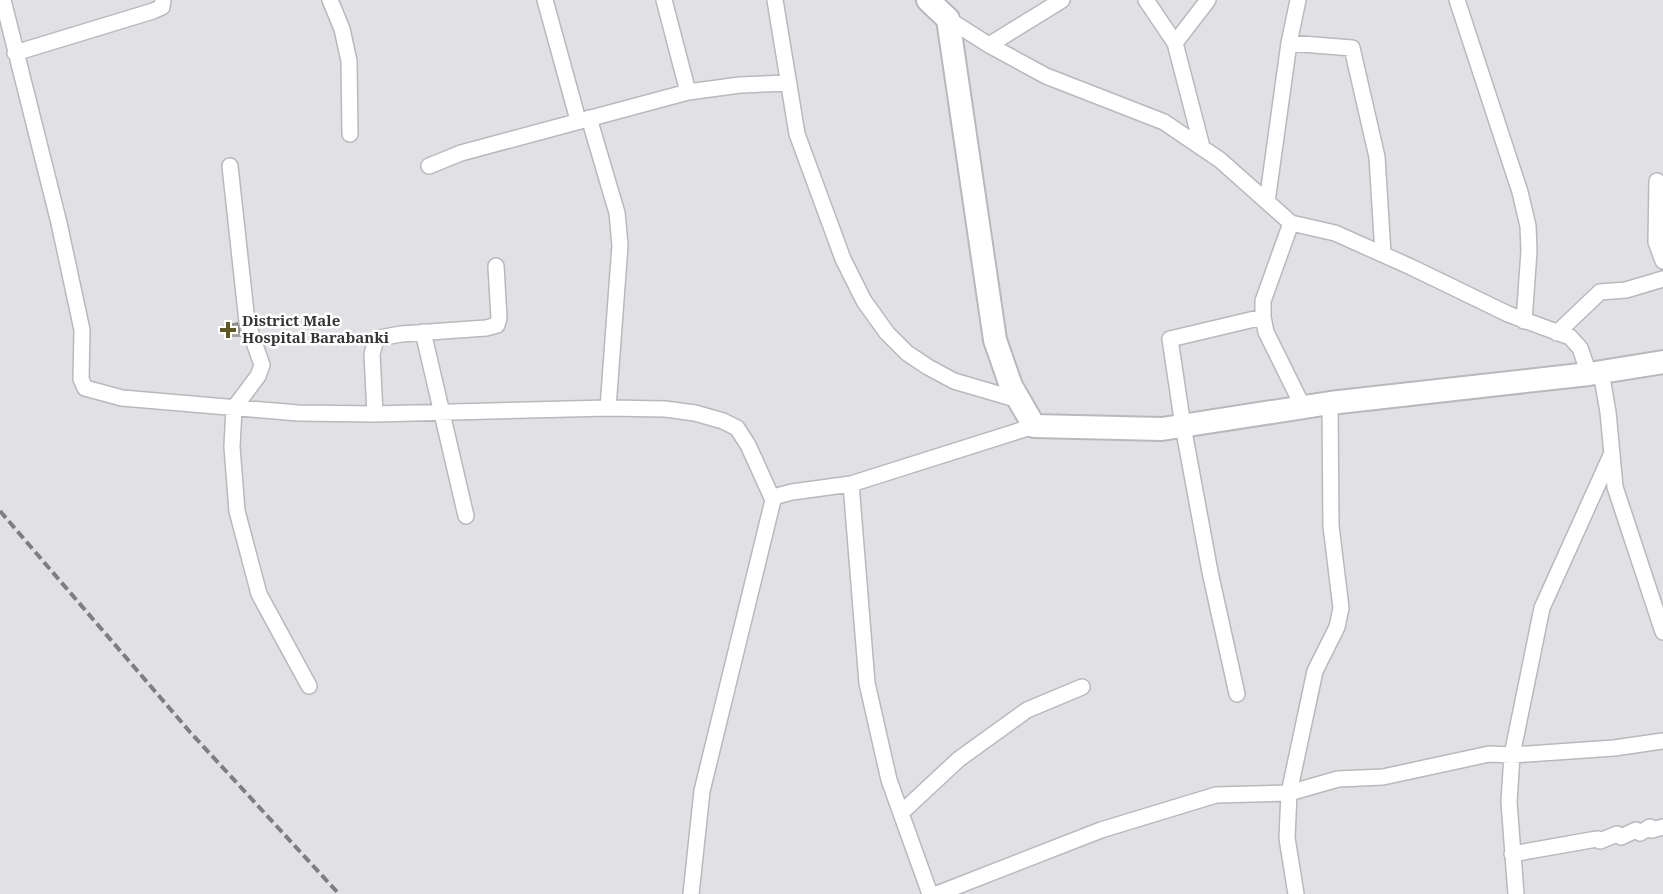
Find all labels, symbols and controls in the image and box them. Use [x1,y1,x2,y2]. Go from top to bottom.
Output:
place label: District Male Hospital Barabanki [242,310,390,347]
marker: District Male Hospital Barabanki [219,321,237,339]

